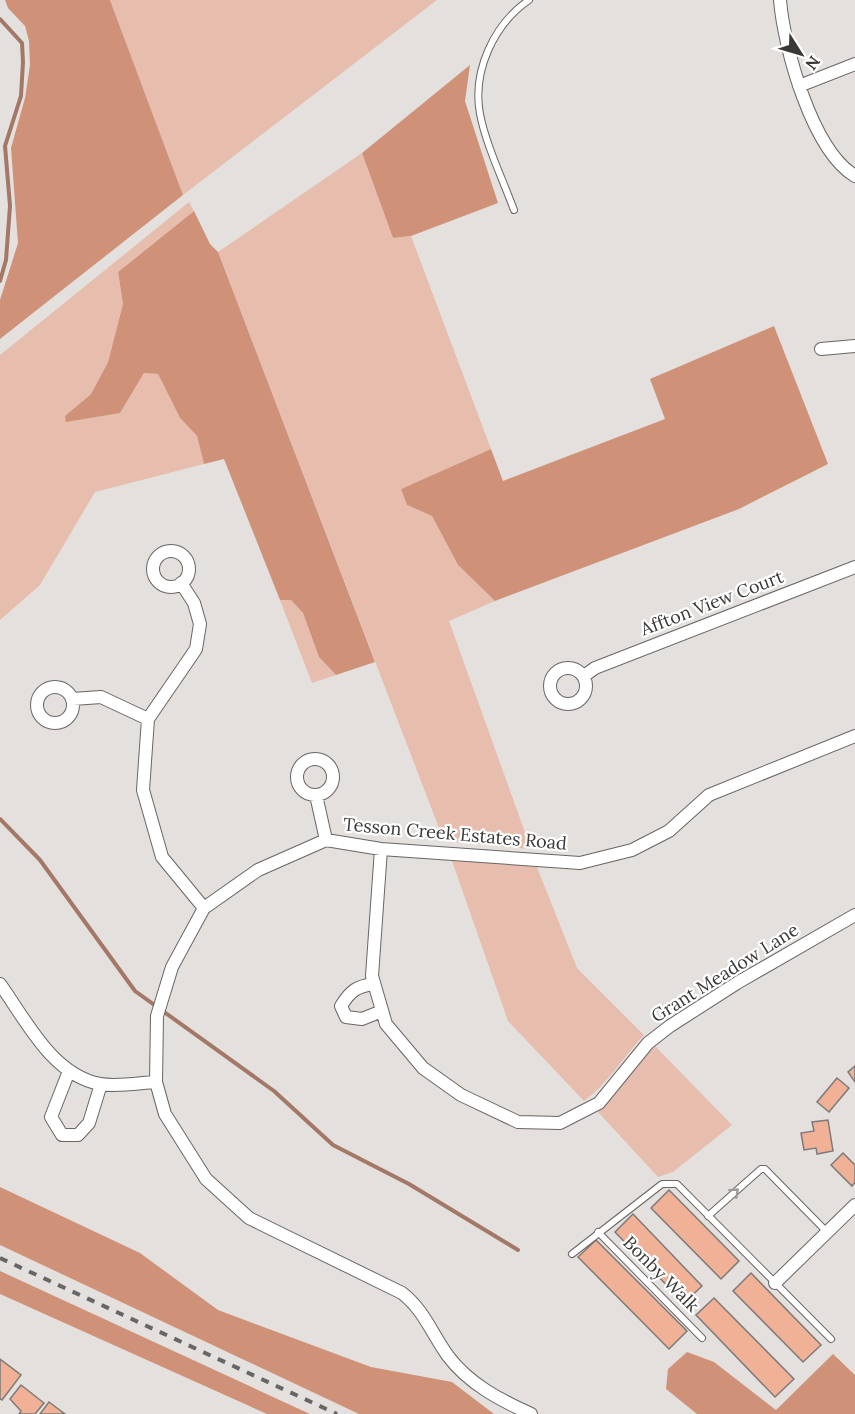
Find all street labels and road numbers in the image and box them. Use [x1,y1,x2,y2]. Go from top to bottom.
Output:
street label: Affton View Court [636,565,787,641]
street label: Tesson Creek Estates Road [342,812,568,855]
street label: Grant Meadow Lane [647,918,803,1027]
street label: Bonby Walk [618,1231,704,1317]

